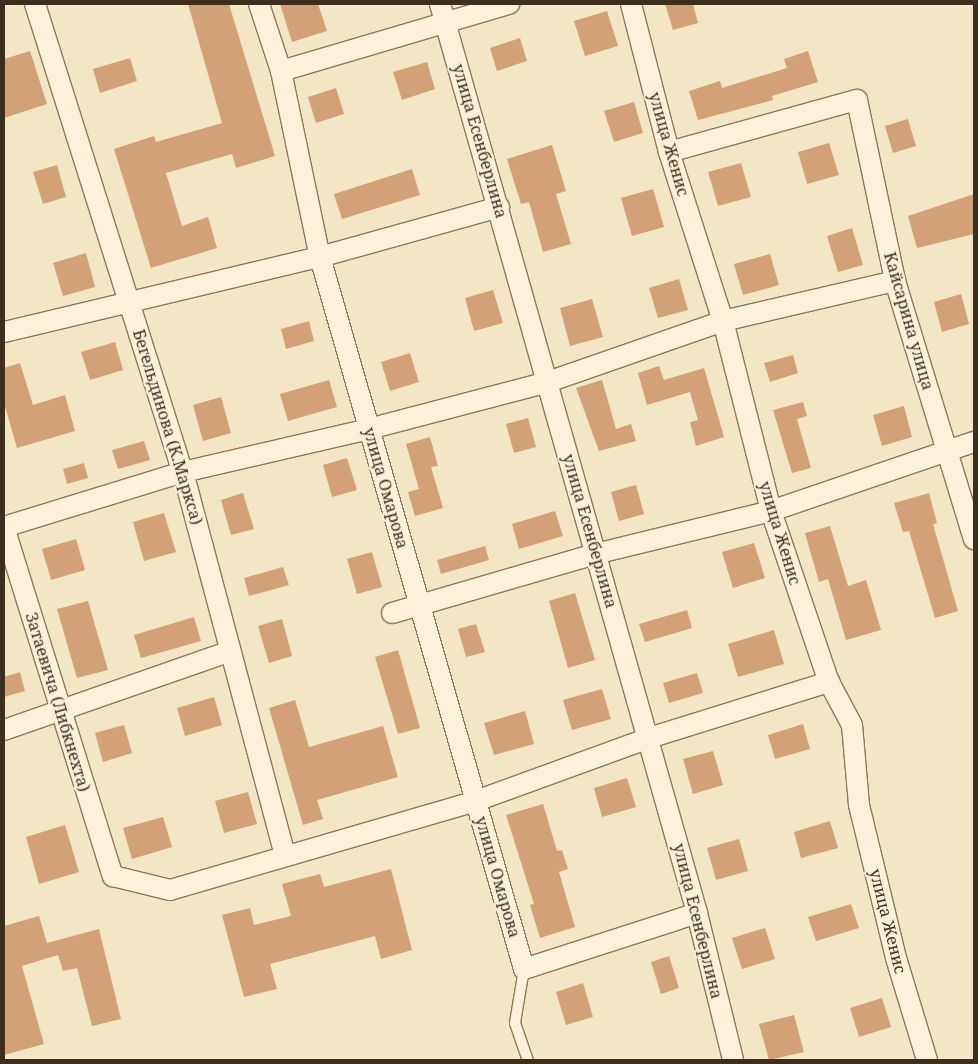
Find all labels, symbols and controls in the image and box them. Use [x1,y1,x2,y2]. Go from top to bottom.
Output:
street label: улица Есенберлина [449,62,511,220]
street label: улица Женис [645,90,693,198]
street label: Кайсарина улица [880,250,938,392]
street label: Бегельдинова (К.Маркса) [129,327,207,527]
street label: улица Омарова [360,425,412,551]
street label: улица Есенберлина [559,452,621,610]
street label: улица Женис [755,479,805,587]
street label: Затаевича (Либкнехта) [22,610,94,794]
street label: улица Омарова [472,814,524,940]
street label: улица Есенберлина [669,841,727,1001]
street label: улица Женис [866,867,910,975]

